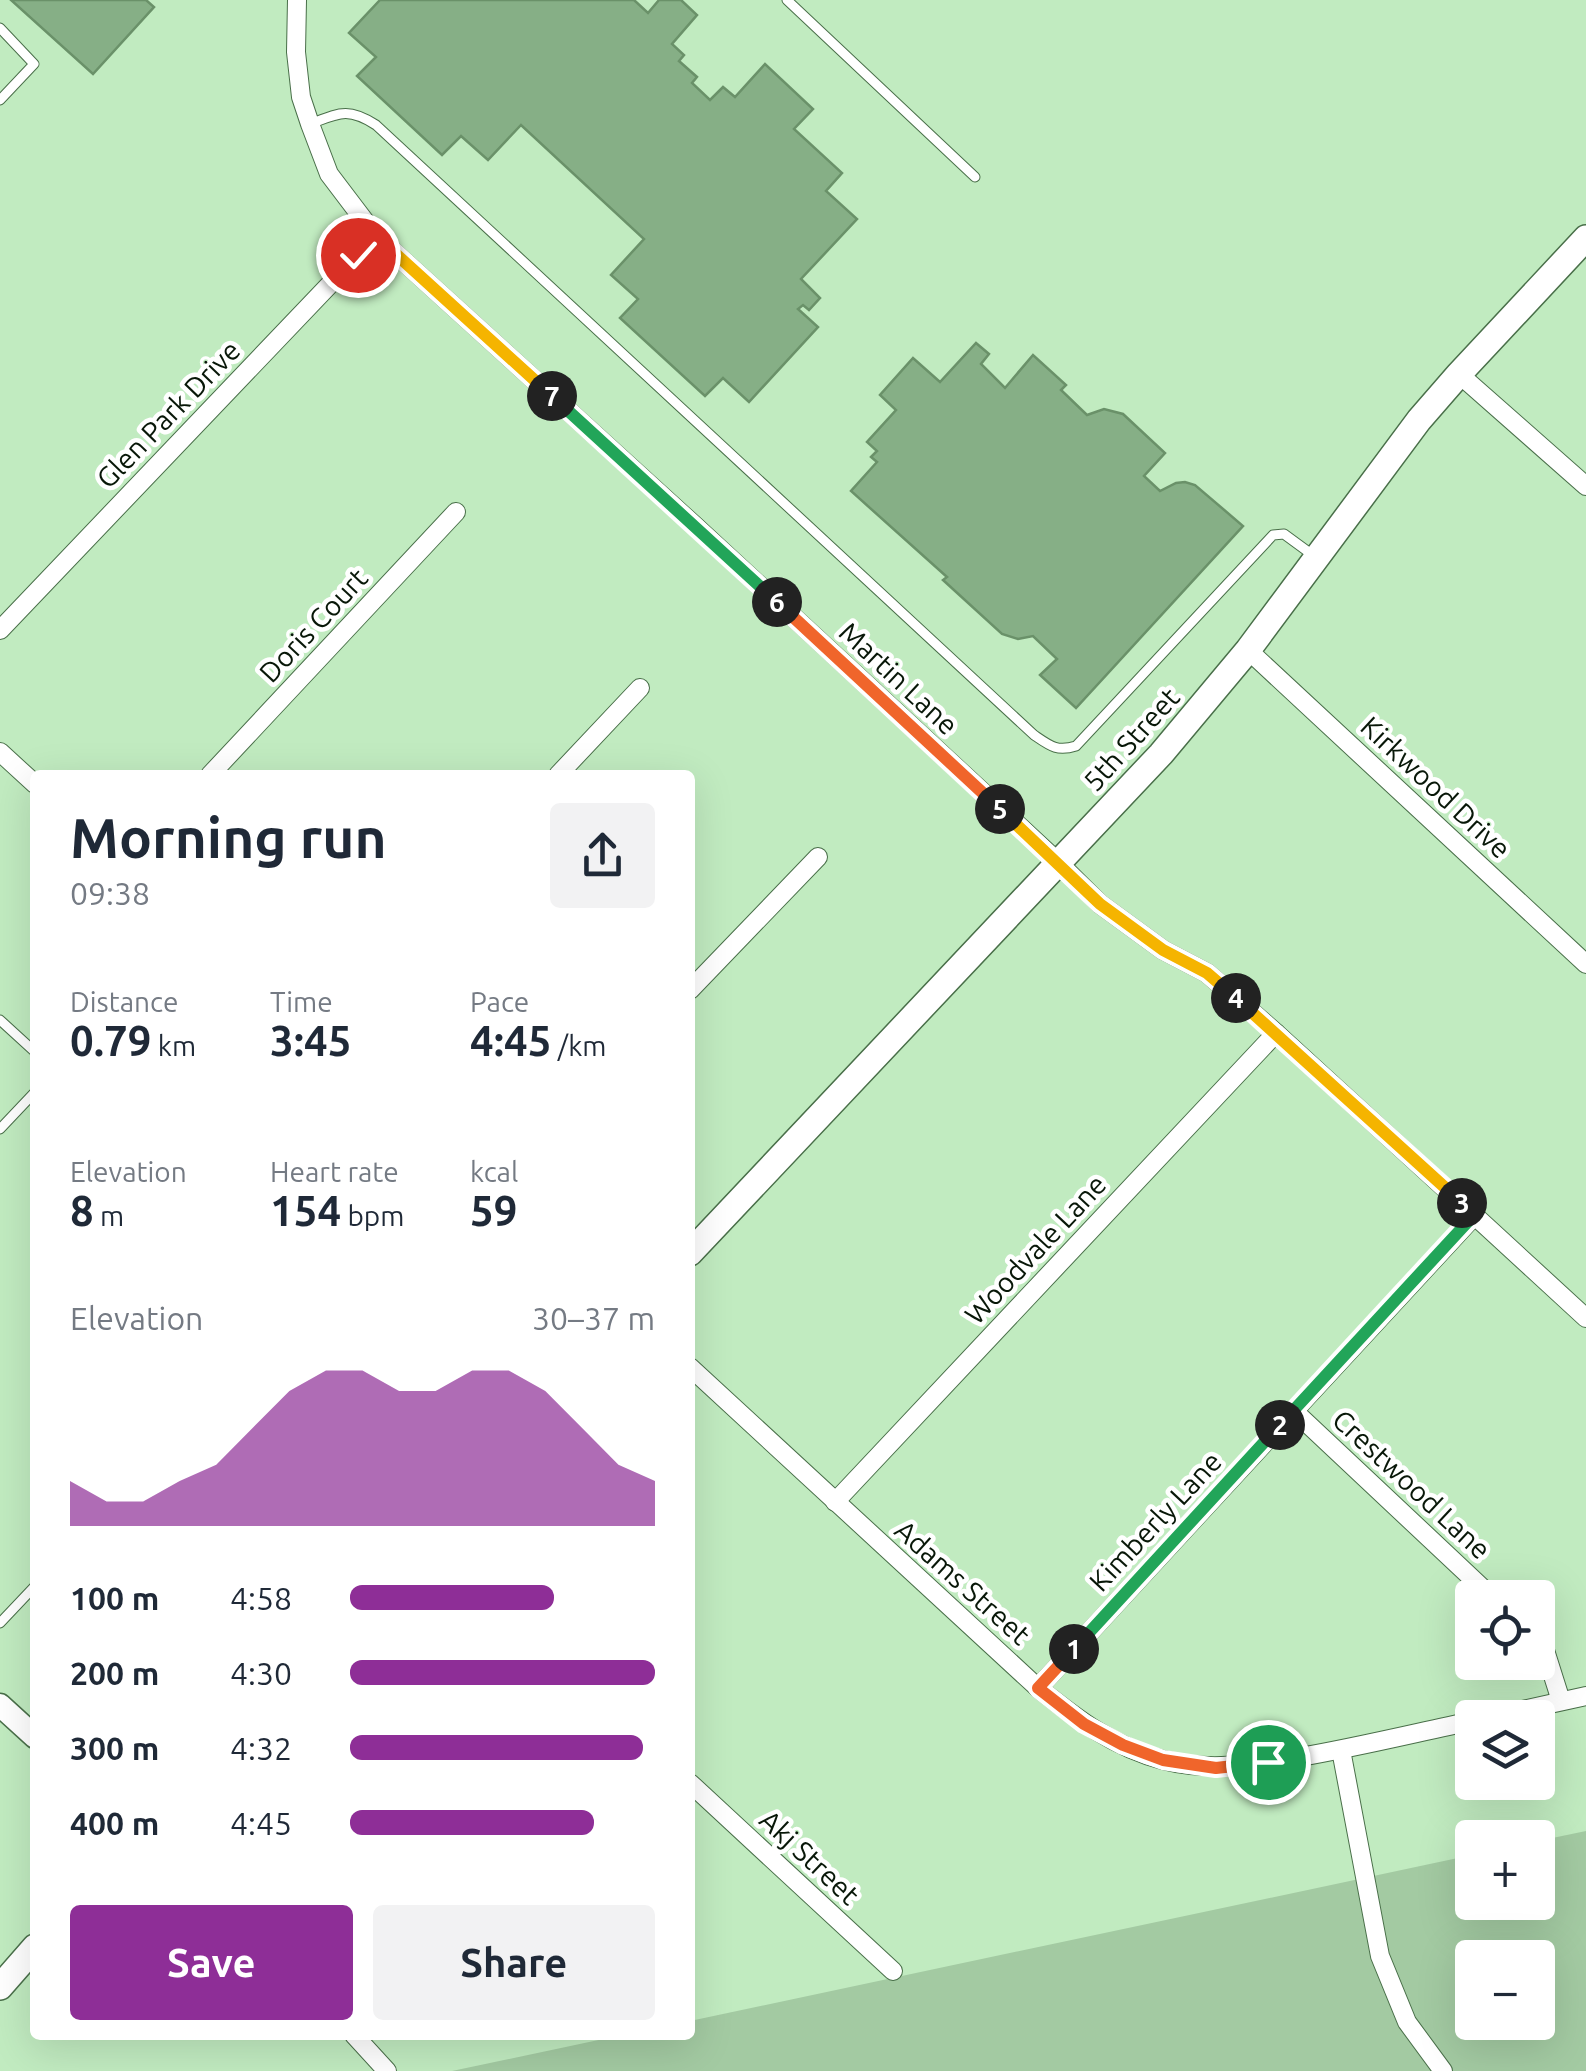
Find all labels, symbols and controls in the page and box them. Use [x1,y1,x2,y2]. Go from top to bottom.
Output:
pin [316,213,401,298]
icon: check [331,228,386,283]
street label: Glen Park Drive [90,334,246,494]
pin: 7 [527,371,577,421]
text: 7 [544,380,560,411]
street label: Doris Court [253,562,373,688]
pin: 6 [752,577,802,627]
text: 6 [769,586,785,617]
street label: Martin Lane [834,616,964,740]
street label: 5th Street [1077,681,1185,797]
street label: Kirkwood Drive [1355,710,1517,864]
pin: 5 [975,784,1025,834]
text: 5 [992,793,1008,824]
button: share [550,803,655,908]
text: Morning run [70,807,387,868]
text: 09:38 [70,875,150,911]
pin: 4 [1211,973,1261,1023]
text: 4 [1228,982,1244,1013]
text: Distance [70,986,178,1017]
text: Time [270,986,333,1017]
text: Pace [470,986,529,1017]
text: 0.79 [70,1017,151,1064]
text: 3:45 [270,1017,351,1064]
text: 4:45 [470,1017,551,1064]
text: km [151,1030,196,1061]
text: /km [551,1030,606,1061]
text: Elevation [70,1156,187,1187]
text: Heart rate [270,1156,399,1187]
text: kcal [470,1156,518,1187]
street label: Woodvale Lane [958,1168,1112,1330]
pin: 3 [1437,1178,1487,1228]
text: 8 [70,1187,94,1234]
text: 154 [270,1187,341,1234]
text: 59 [470,1187,517,1234]
text: 3 [1454,1187,1470,1218]
text: m [94,1200,124,1231]
text: bpm [341,1200,404,1231]
text: Elevation [70,1300,203,1336]
text: 30–37 m [532,1300,655,1336]
pin: 2 [1255,1400,1305,1450]
street label: Crestwood Lane [1327,1403,1497,1565]
text: 2 [1272,1409,1288,1440]
street label: Kimberly Lane [1083,1445,1227,1597]
street label: Adams Street [890,1514,1036,1650]
text: 100 m [70,1580,159,1616]
text: 4:58 [230,1580,292,1616]
map controls [1455,1580,1555,2040]
button: locate [1455,1580,1555,1680]
pin: 1 [1049,1624,1099,1674]
text: 1 [1066,1633,1082,1664]
text: 200 m [70,1655,159,1691]
text: 4:30 [230,1655,292,1691]
button: layers [1455,1700,1555,1800]
pin [1226,1720,1311,1805]
text: 300 m [70,1730,159,1766]
text: 4:32 [230,1730,292,1766]
icon: arrive [1241,1735,1296,1790]
street label: Akj Street [754,1803,866,1911]
text: 400 m [70,1805,159,1841]
text: 4:45 [230,1805,292,1841]
button: + [1455,1820,1555,1920]
button: Save [70,1905,353,2020]
button: Share [373,1905,655,2020]
button: − [1455,1940,1555,2040]

